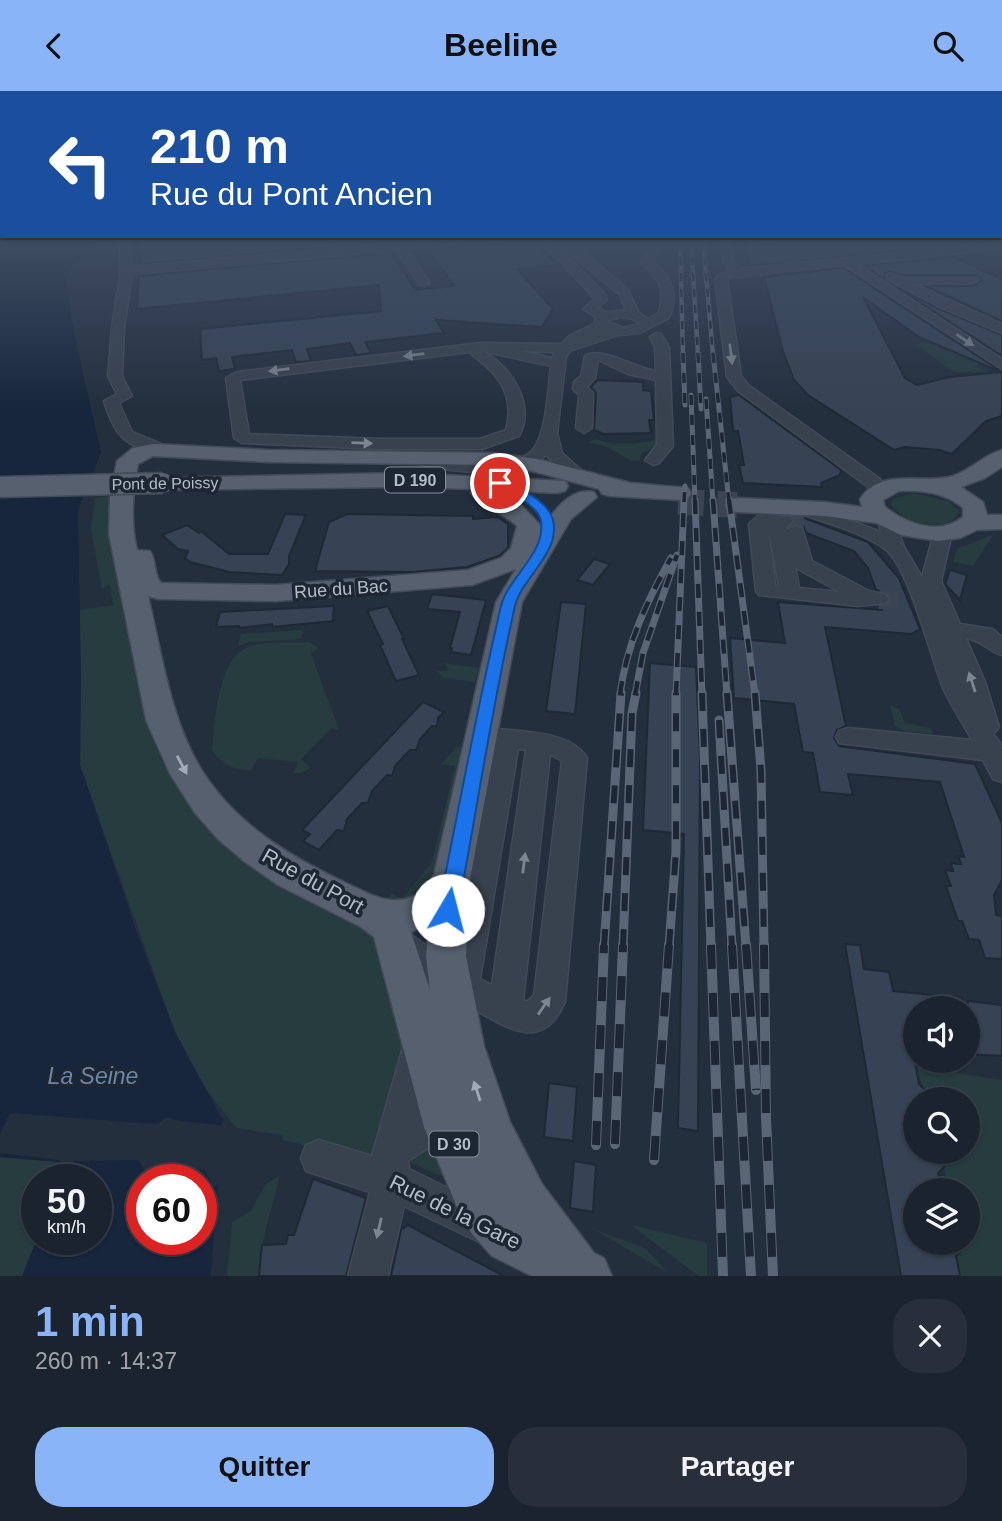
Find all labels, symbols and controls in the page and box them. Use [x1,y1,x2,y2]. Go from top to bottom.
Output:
icon: back [35,27,73,65]
text: Beeline [444,27,558,63]
icon: search [929,27,967,65]
icon: left [35,119,126,210]
text: 210 m [150,119,289,173]
text: Rue du Pont Ancien [150,176,433,212]
one-way arrow [955,334,974,347]
one-way arrow [725,343,736,365]
one-way arrow [403,349,425,360]
one-way arrow [268,365,290,376]
one-way arrow [351,438,373,449]
pin [470,453,530,513]
icon: arrive [481,464,519,502]
road number: D 190 [385,467,445,493]
street label: Pont de Poissy [112,474,219,493]
street label: Rue du Bac [293,576,389,602]
one-way arrow [967,671,977,692]
one-way arrow [177,755,188,775]
street label: Rue du Port [259,843,368,918]
one-way arrow [518,852,529,874]
position arrow [411,873,485,947]
map controls [903,996,980,1255]
button: sound [903,996,980,1073]
one-way arrow [537,997,551,1016]
water label: La Seine [48,1063,138,1089]
one-way arrow [471,1081,481,1102]
button: search [903,1087,980,1164]
road number: D 30 [430,1131,478,1156]
speed limit sign: 60 [126,1164,217,1255]
street label: Rue de la Gare [386,1170,524,1253]
button: layers [903,1178,980,1255]
text: 50 [47,1181,86,1220]
text: km/h [47,1217,86,1237]
one-way arrow [373,1217,384,1239]
text: 1 min [35,1298,145,1345]
button: close [893,1299,967,1373]
text: 260 m · 14:37 [35,1348,177,1374]
button: Quitter [35,1427,494,1507]
button: Partager [508,1427,967,1507]

